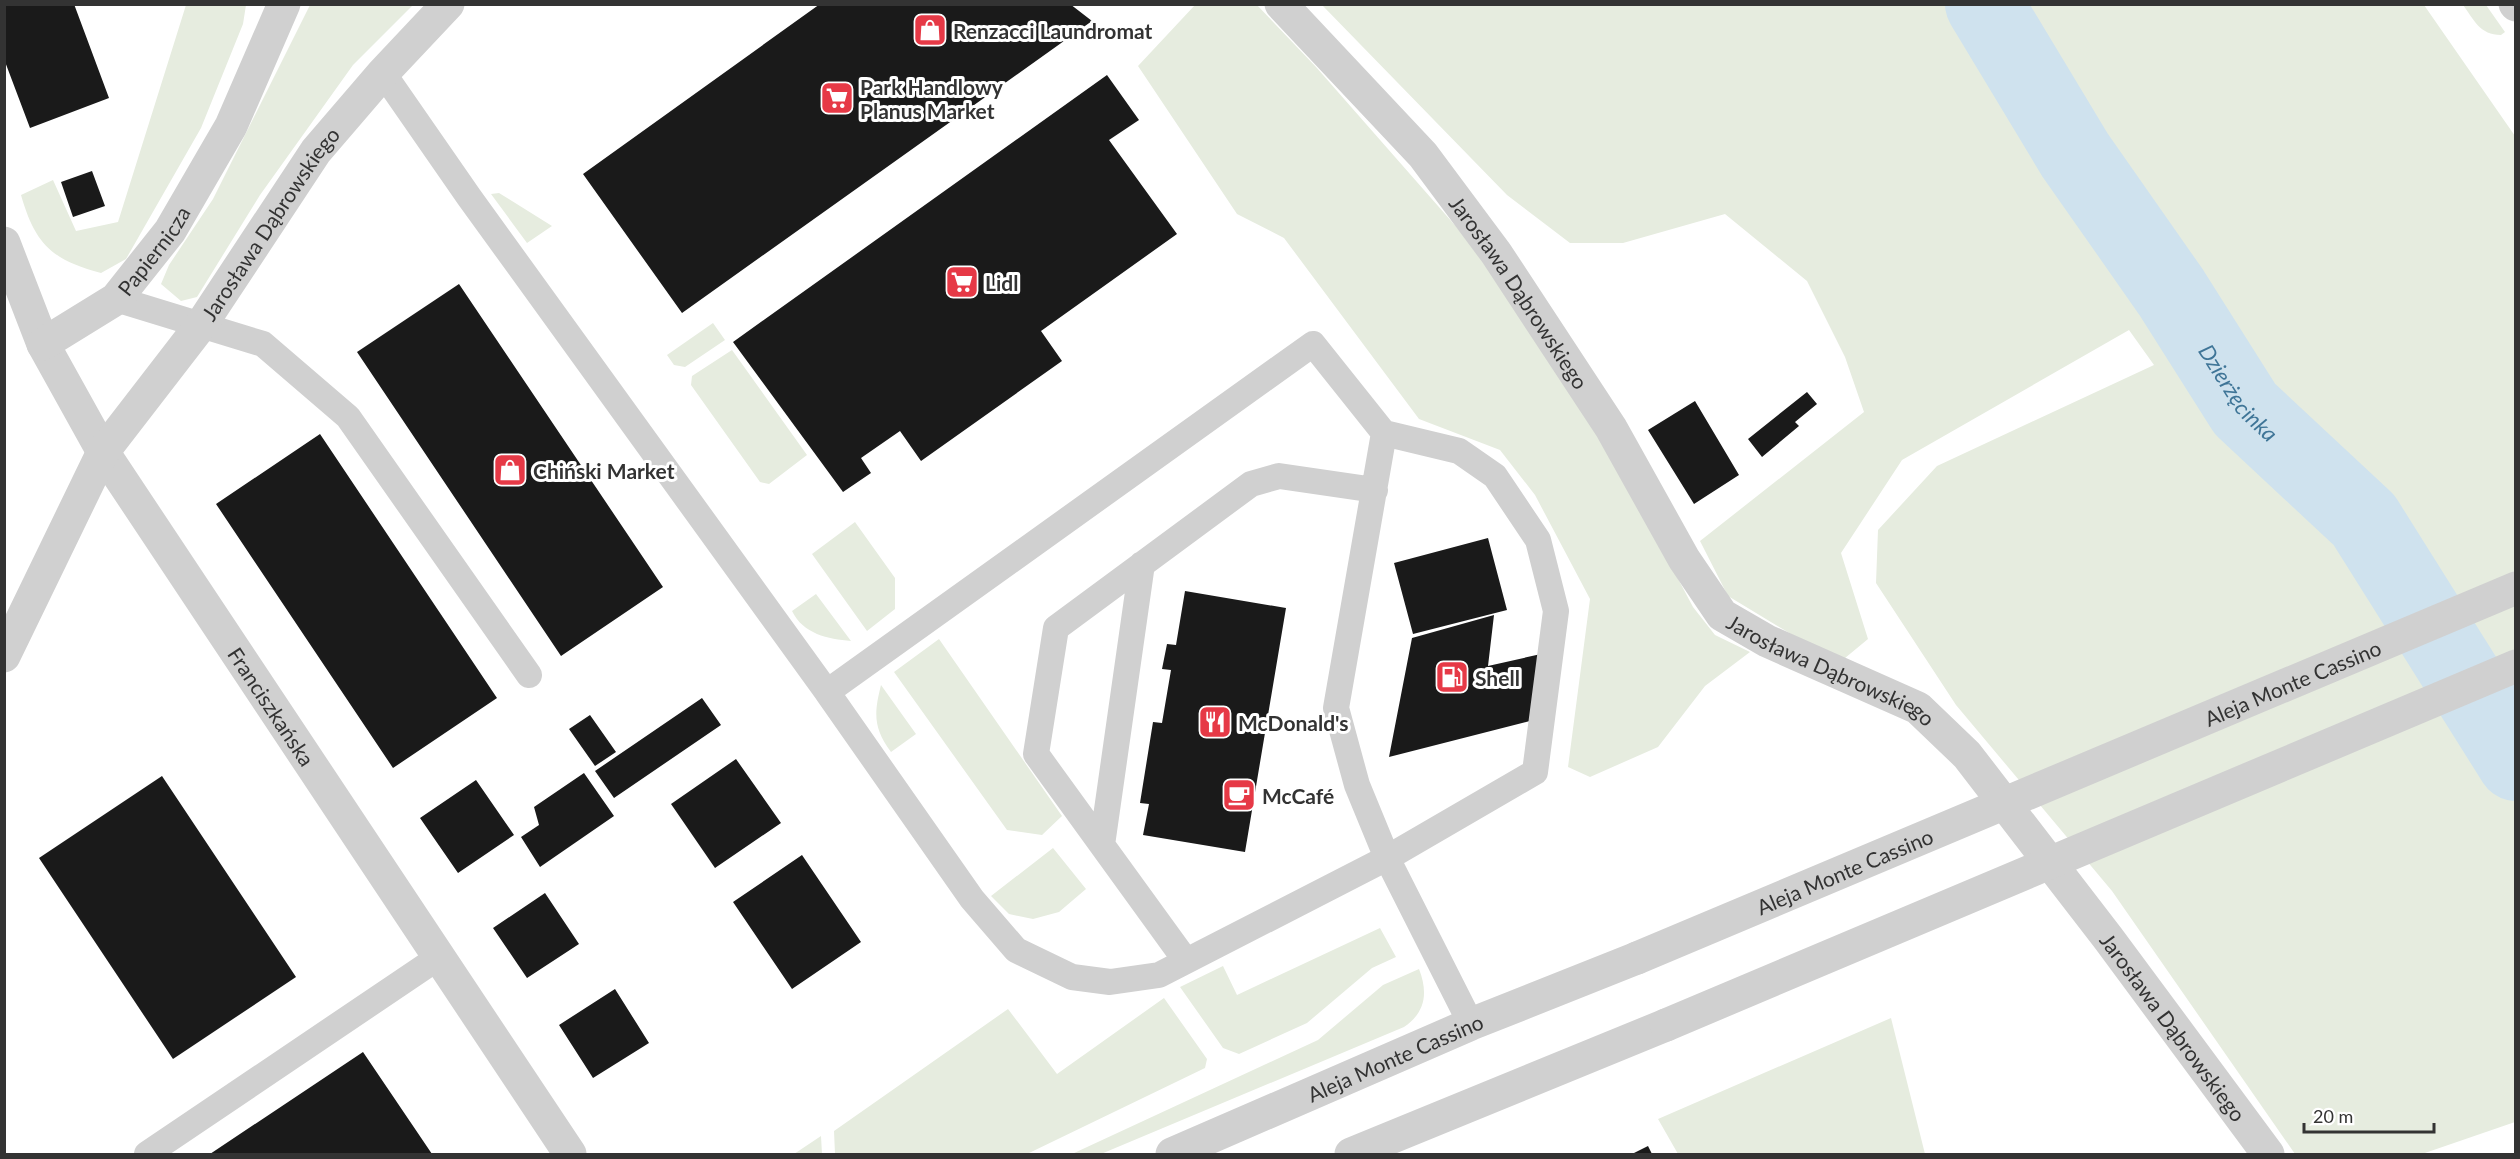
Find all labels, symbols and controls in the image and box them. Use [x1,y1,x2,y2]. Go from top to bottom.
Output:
shop icon: Renzacci Laundromat [912,12,948,48]
place label: Renzacci Laundromat [953,18,1153,43]
place label: Park Handlowy Planus Market [860,74,1004,123]
supermarket icon: Park Handlowy Planus Market [819,80,855,116]
street label: Jarosława Dąbrowskiego [195,121,344,325]
street label: Jarosława Dąbrowskiego [1445,191,1594,393]
street label: Papiernicza [112,201,194,300]
supermarket icon: Lidl [944,264,980,300]
place label: Lidl [985,270,1018,295]
water label: Dzierżęcinka [2194,339,2284,447]
shop icon: Chiński Market [492,452,528,488]
place label: Chiński Market [533,458,675,483]
street label: Jarosława Dąbrowskiego [1723,608,1941,730]
street label: Aleja Monte Cassino [2200,634,2384,730]
street label: Franciszkańska [224,642,320,770]
fuel station icon: Shell [1434,659,1470,695]
place label: Shell [1475,665,1520,690]
restaurant icon: McDonald's [1197,704,1233,740]
place label: McDonald's [1238,710,1349,735]
cafe icon: McCafé [1221,777,1257,813]
place label: McCafé [1262,783,1334,808]
street label: Aleja Monte Cassino [1752,822,1936,919]
street label: Jarosława Dąbrowskiego [2096,928,2252,1126]
street label: Aleja Monte Cassino [1303,1008,1486,1106]
scale bar [2304,1096,2434,1134]
text: 20 m [2313,1105,2353,1127]

